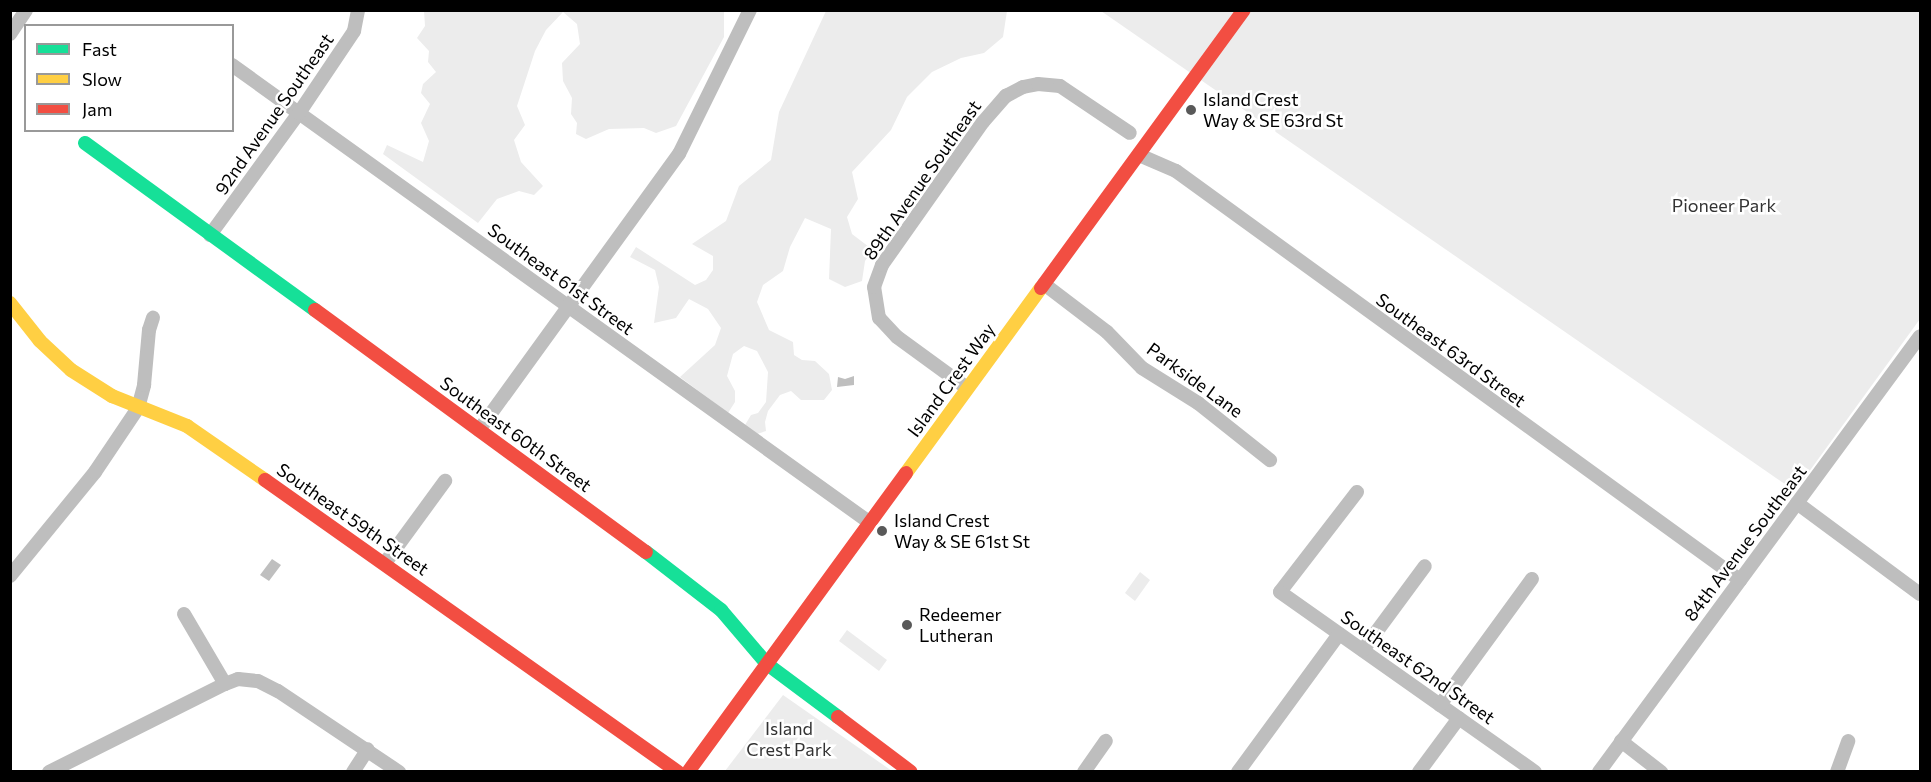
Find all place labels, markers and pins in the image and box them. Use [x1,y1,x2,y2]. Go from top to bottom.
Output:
place label: Island Crest Way & SE 63rd St [1203,89,1343,132]
marker: Island Crest Way & SE 63rd St [1184,103,1198,117]
place label: Island Crest Way & SE 61st St [894,510,1030,552]
marker: Island Crest Way & SE 61st St [875,524,889,538]
place label: Redeemer Lutheran [919,604,1002,646]
marker: Redeemer Lutheran [900,618,914,632]

